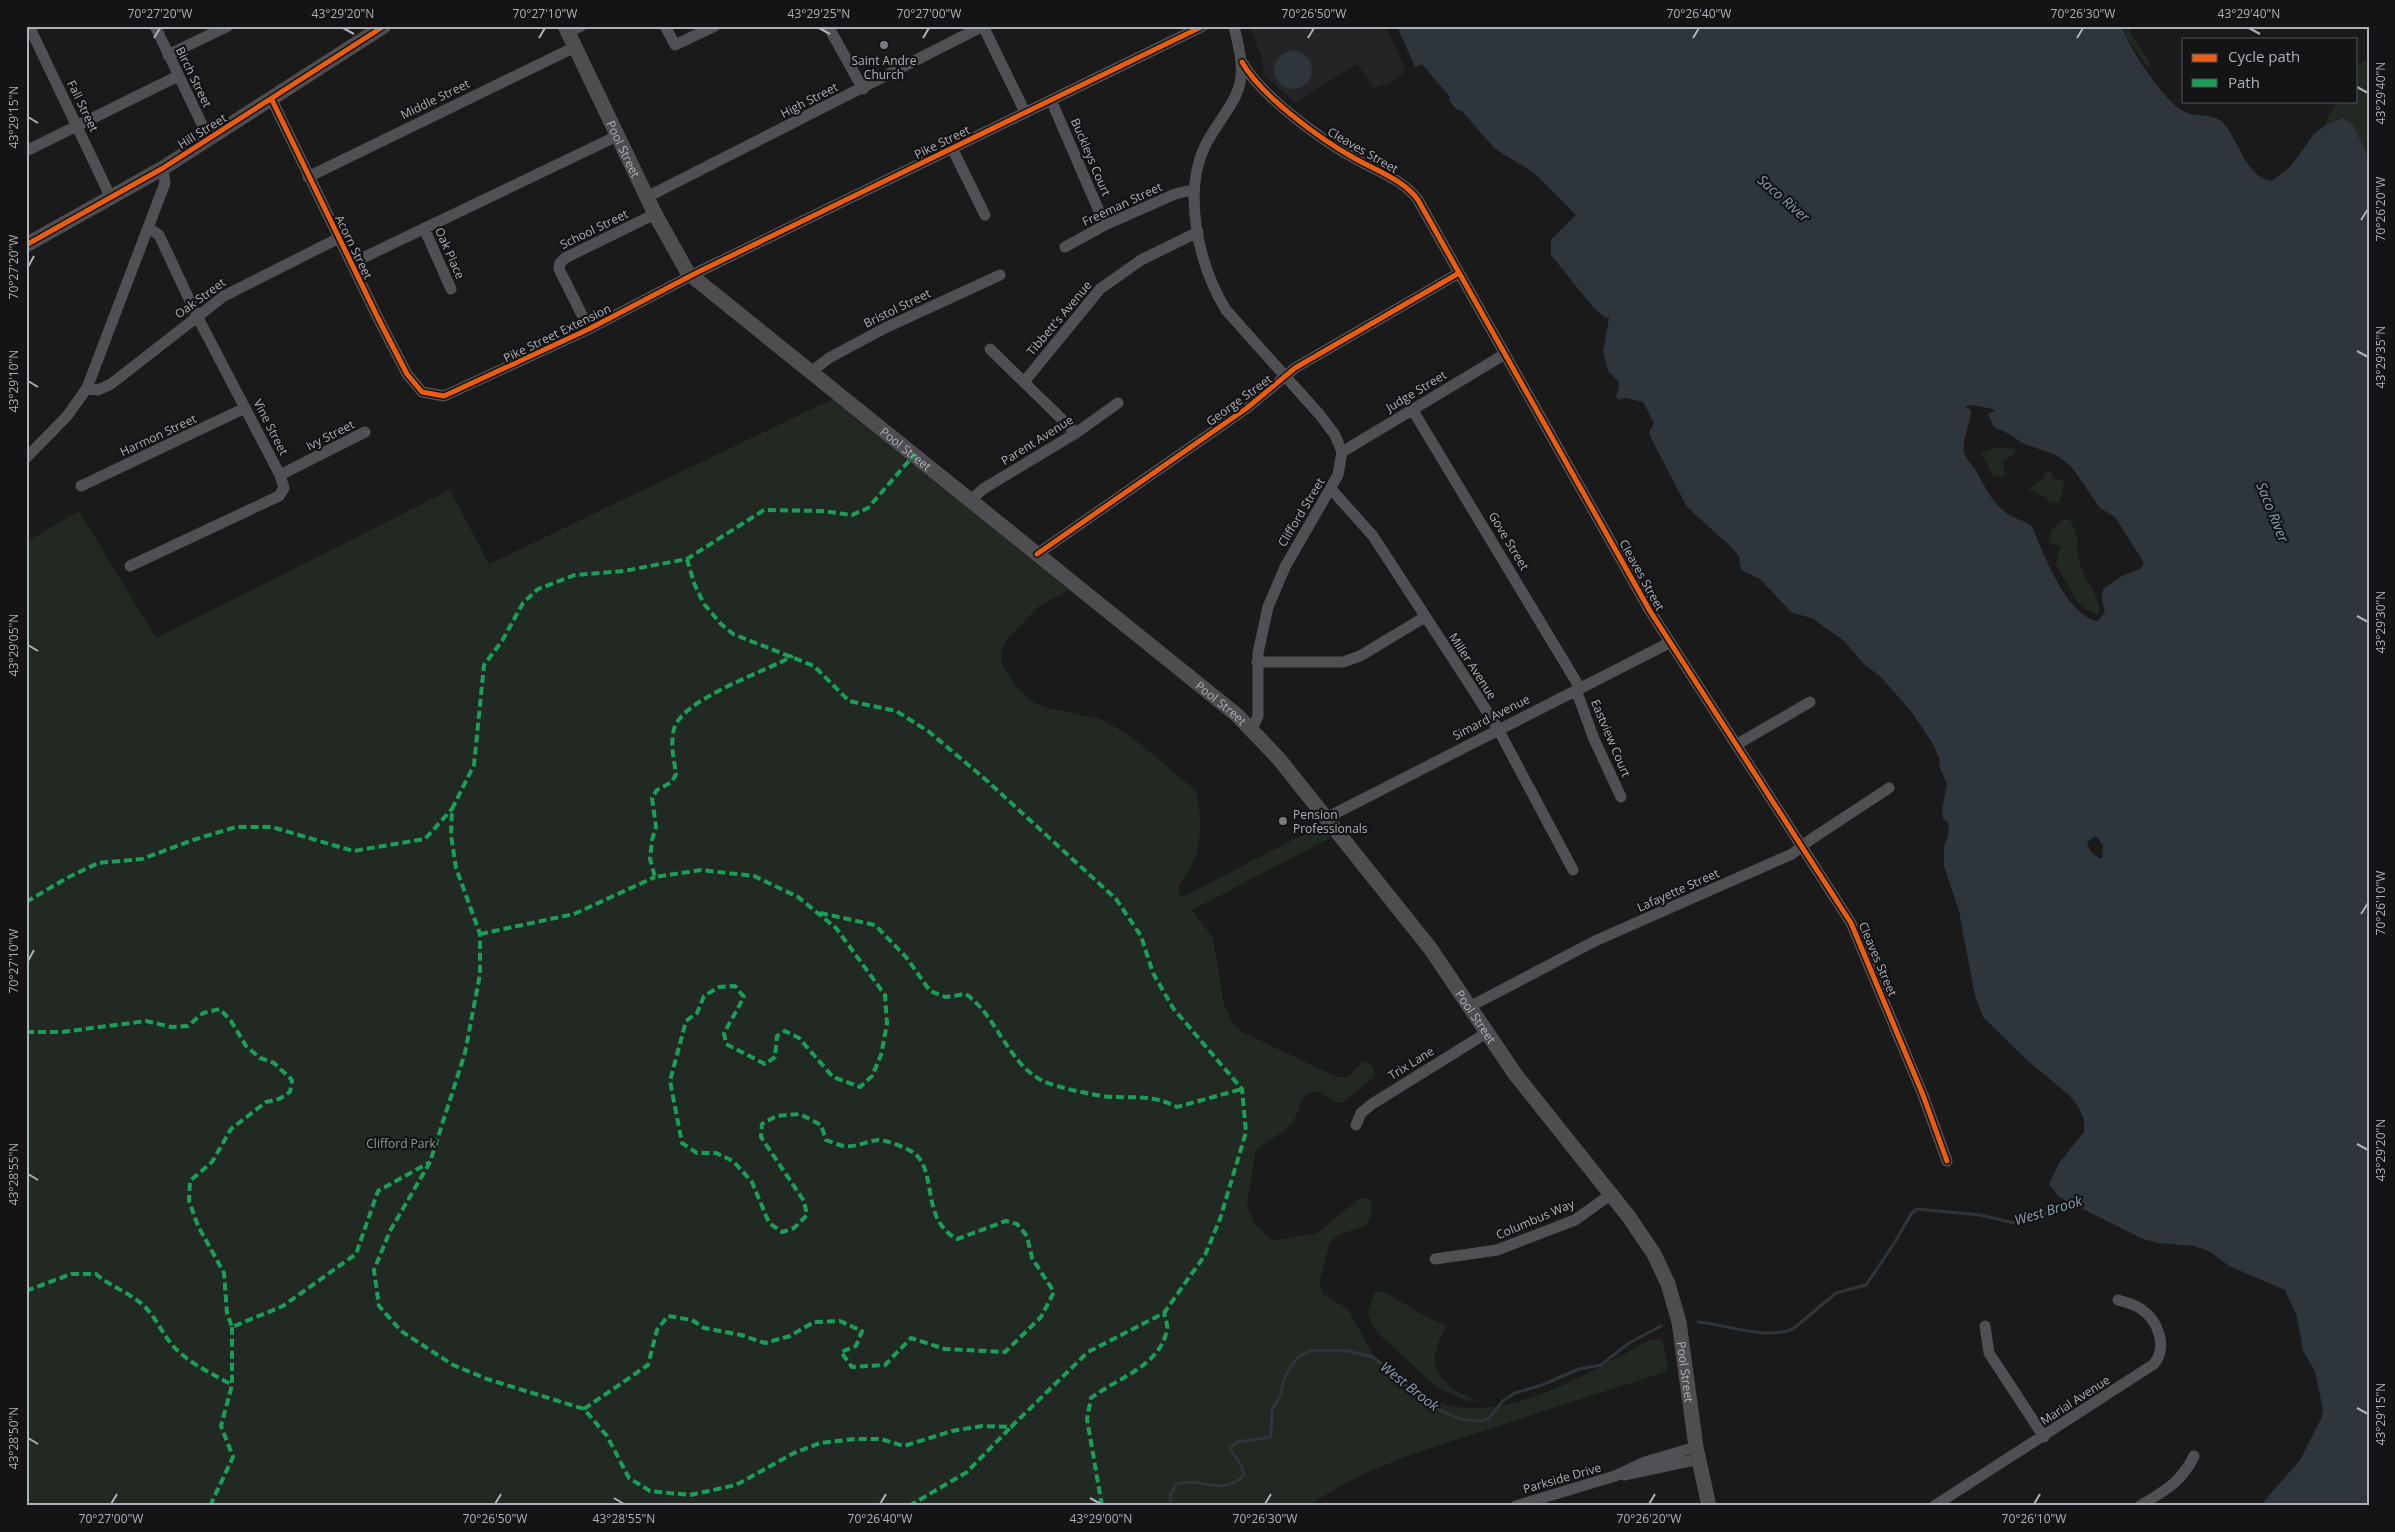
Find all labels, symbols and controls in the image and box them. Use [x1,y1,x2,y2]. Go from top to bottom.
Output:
text: 70°27'20"W [128,5,192,22]
text: 43°29'20"N [312,5,374,22]
text: 70°27'10"W [513,5,577,22]
text: 43°29'25"N [788,5,850,22]
text: 70°27'00"W [897,5,961,22]
text: 70°26'50"W [1282,5,1346,22]
text: 70°26'40"W [1667,5,1731,22]
text: 70°26'30"W [2051,5,2115,22]
text: 43°29'40"N [2218,5,2280,22]
legend [2182,38,2358,102]
marker: Saint Andre Church [878,39,890,51]
street label: Birch Street [172,44,216,110]
text: Cycle path [2228,46,2300,66]
place label: Saint Andre Church [852,52,917,83]
text: 43°29'40"N [2372,62,2389,124]
text: Path [2228,72,2260,92]
street label: Middle Street [398,75,472,123]
street label: Fall Street [63,77,103,135]
street label: High Street [777,78,841,122]
text: 43°29'15"N [5,86,22,148]
street label: Hill Street [174,109,230,153]
street label: Buckleys Court [1067,115,1115,199]
street label: Pool Street [603,117,645,180]
street label: Pike Street [911,121,973,163]
street label: Cleaves Street [1325,123,1401,177]
water label: Saco River [1754,170,1814,226]
text: 70°26'20"W [2372,177,2389,241]
street label: Freeman Street [1079,178,1165,230]
street label: School Street [557,205,631,253]
street label: Acorn Street [331,212,377,282]
street label: Oak Place [431,224,469,282]
text: 70°27'20"W [5,235,22,299]
street label: Oak Street [171,274,229,322]
street label: Tibbett's Avenue [1023,277,1096,359]
street label: Bristol Street [861,284,933,332]
street label: Pike Street Extension [500,300,614,366]
text: 43°29'35"N [2372,326,2389,388]
text: 43°29'10"N [5,350,22,412]
street label: Judge Street [1382,366,1449,416]
street label: George Street [1203,370,1275,430]
street label: Vine Street [250,396,292,458]
street label: Harmon Street [117,410,199,460]
street label: Parent Avenue [998,411,1077,469]
street label: Ivy Street [303,416,357,454]
street label: Pool Street [877,423,935,474]
street label: Clifford Street [1274,474,1328,550]
water label: Saco River [2252,479,2294,545]
street label: Gove Street [1485,509,1533,573]
street label: Cleaves Street [1615,536,1669,614]
text: 43°29'30"N [2372,591,2389,653]
text: 43°29'05"N [5,614,22,676]
street label: Miller Avenue [1445,629,1501,703]
street label: Pool Street [1192,677,1251,729]
street label: Simard Avenue [1449,690,1533,744]
street label: Eastview Court [1587,697,1635,779]
place label: Pension Professionals [1293,806,1368,837]
marker: Pension Professionals [1277,815,1289,827]
street label: Lafayette Street [1634,864,1722,916]
text: 70°26'10"W [2372,871,2389,935]
street label: Cleaves Street [1855,919,1901,999]
text: 70°27'10"W [5,929,22,993]
street label: Pool Street [1452,986,1500,1047]
street label: Trix Lane [1385,1042,1437,1084]
text: 43°29'20"N [2372,1119,2389,1181]
park label: Clifford Park [366,1135,436,1152]
text: 43°28'55"N [5,1143,22,1205]
water label: West Brook [2012,1190,2085,1229]
street label: Columbus Way [1493,1194,1578,1243]
street label: Pool Street [1673,1340,1698,1403]
water label: West Brook [1377,1357,1444,1416]
street label: Marial Avenue [2037,1371,2113,1429]
text: 43°29'15"N [2372,1383,2389,1445]
text: 43°28'50"N [5,1407,22,1469]
street label: Parkside Drive [1521,1459,1603,1497]
text: 70°27'00"W [79,1510,143,1527]
text: 70°26'50"W [463,1510,527,1527]
text: 43°28'55"N [593,1510,655,1527]
text: 70°26'40"W [848,1510,912,1527]
text: 43°29'00"N [1070,1510,1132,1527]
text: 70°26'30"W [1233,1510,1297,1527]
text: 70°26'20"W [1617,1510,1681,1527]
text: 70°26'10"W [2002,1510,2066,1527]

